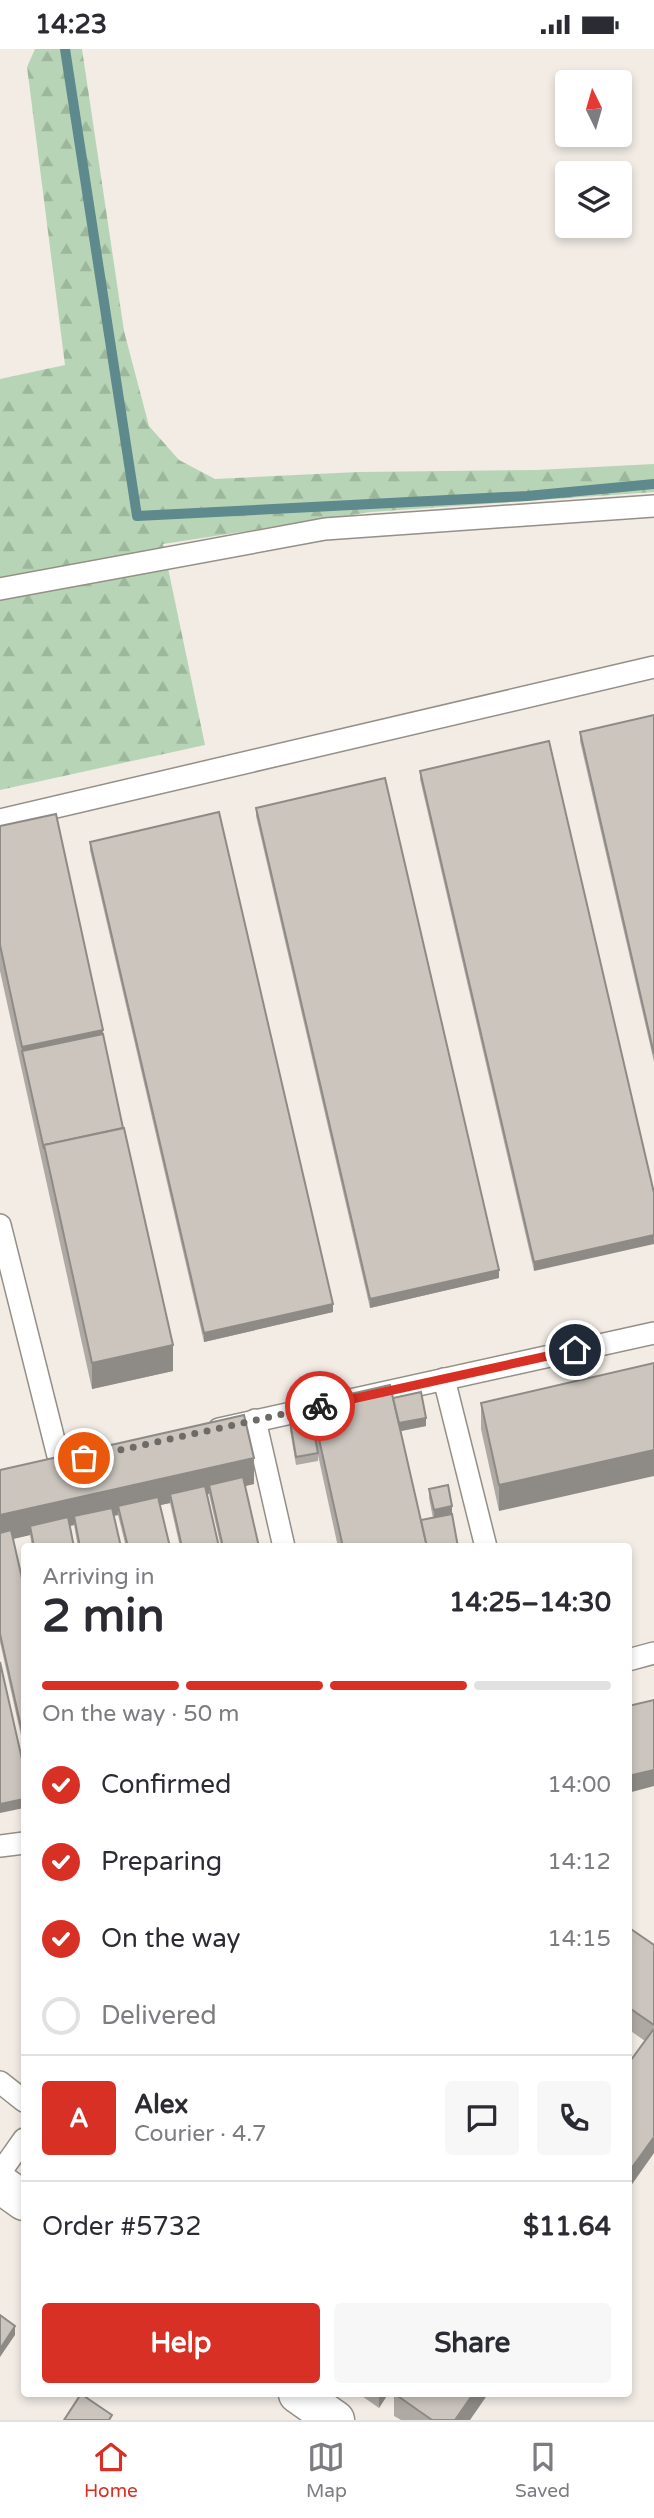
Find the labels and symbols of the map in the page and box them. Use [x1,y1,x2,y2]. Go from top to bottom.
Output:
north arrow [555,70,632,147]
pin [545,1320,605,1380]
courier [285,1371,355,1441]
pin [54,1428,114,1488]

